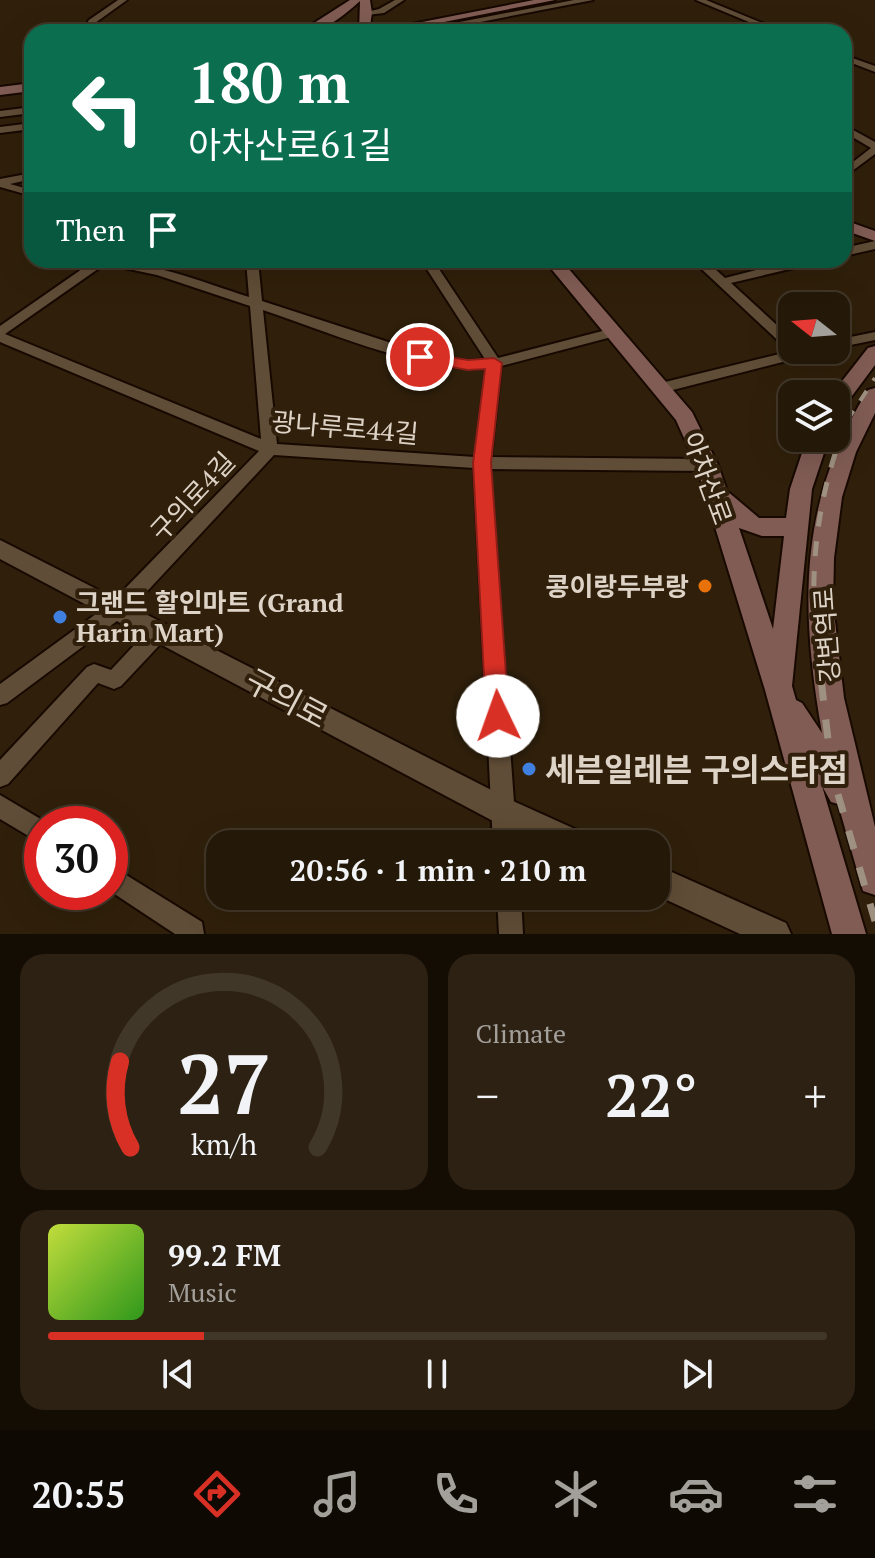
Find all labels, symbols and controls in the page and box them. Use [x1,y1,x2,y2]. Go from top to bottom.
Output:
text: 180 m [188,45,350,119]
icon: left [56,56,160,160]
text: 아차산로61길 [188,121,392,168]
icon: arrive [141,208,185,252]
text: Then [56,210,125,250]
north arrow [778,292,850,364]
map controls [778,292,850,452]
pin [386,323,454,391]
icon: arrive [398,335,442,379]
button: layers [778,380,850,452]
street label: 광나루로44길 [270,404,420,450]
street label: 아차산로 [676,427,740,529]
street label: 구의로4길 [142,444,242,548]
place label: 콩이랑두부랑 [545,569,689,603]
marker: 콩이랑두부랑 [696,577,714,595]
place label: 그랜드 할인마트 (Grand Harin Mart) [76,585,344,649]
street label: 강변역로 [806,586,846,684]
marker: 그랜드 할인마트 (Grand Harin Mart) [51,608,69,626]
street label: 구의로 [238,659,336,737]
position arrow [456,674,540,758]
place label: 세븐일레븐 구의스타점 [545,748,848,790]
marker: 세븐일레븐 구의스타점 [520,760,538,778]
speed limit sign: 30 [24,806,128,910]
text: 20:56 · 1 min · 210 m [290,850,586,890]
text: Climate [476,1016,566,1050]
text: 27 [177,1028,271,1138]
text: 22° [605,1055,698,1134]
text: − [476,1066,499,1125]
text: + [804,1066,827,1125]
text: km/h [191,1125,257,1163]
text: 99.2 FM [168,1235,281,1275]
text: Music [168,1275,237,1309]
icon: previous [156,1352,200,1396]
icon: pause [415,1352,459,1396]
icon: next [675,1352,719,1396]
icon: directions [189,1466,245,1522]
icon: music [309,1466,365,1522]
icon: phone [428,1466,484,1522]
icon: climate [548,1466,604,1522]
icon: car [668,1466,724,1522]
icon: filters [787,1466,843,1522]
text: 20:55 [32,1471,126,1518]

